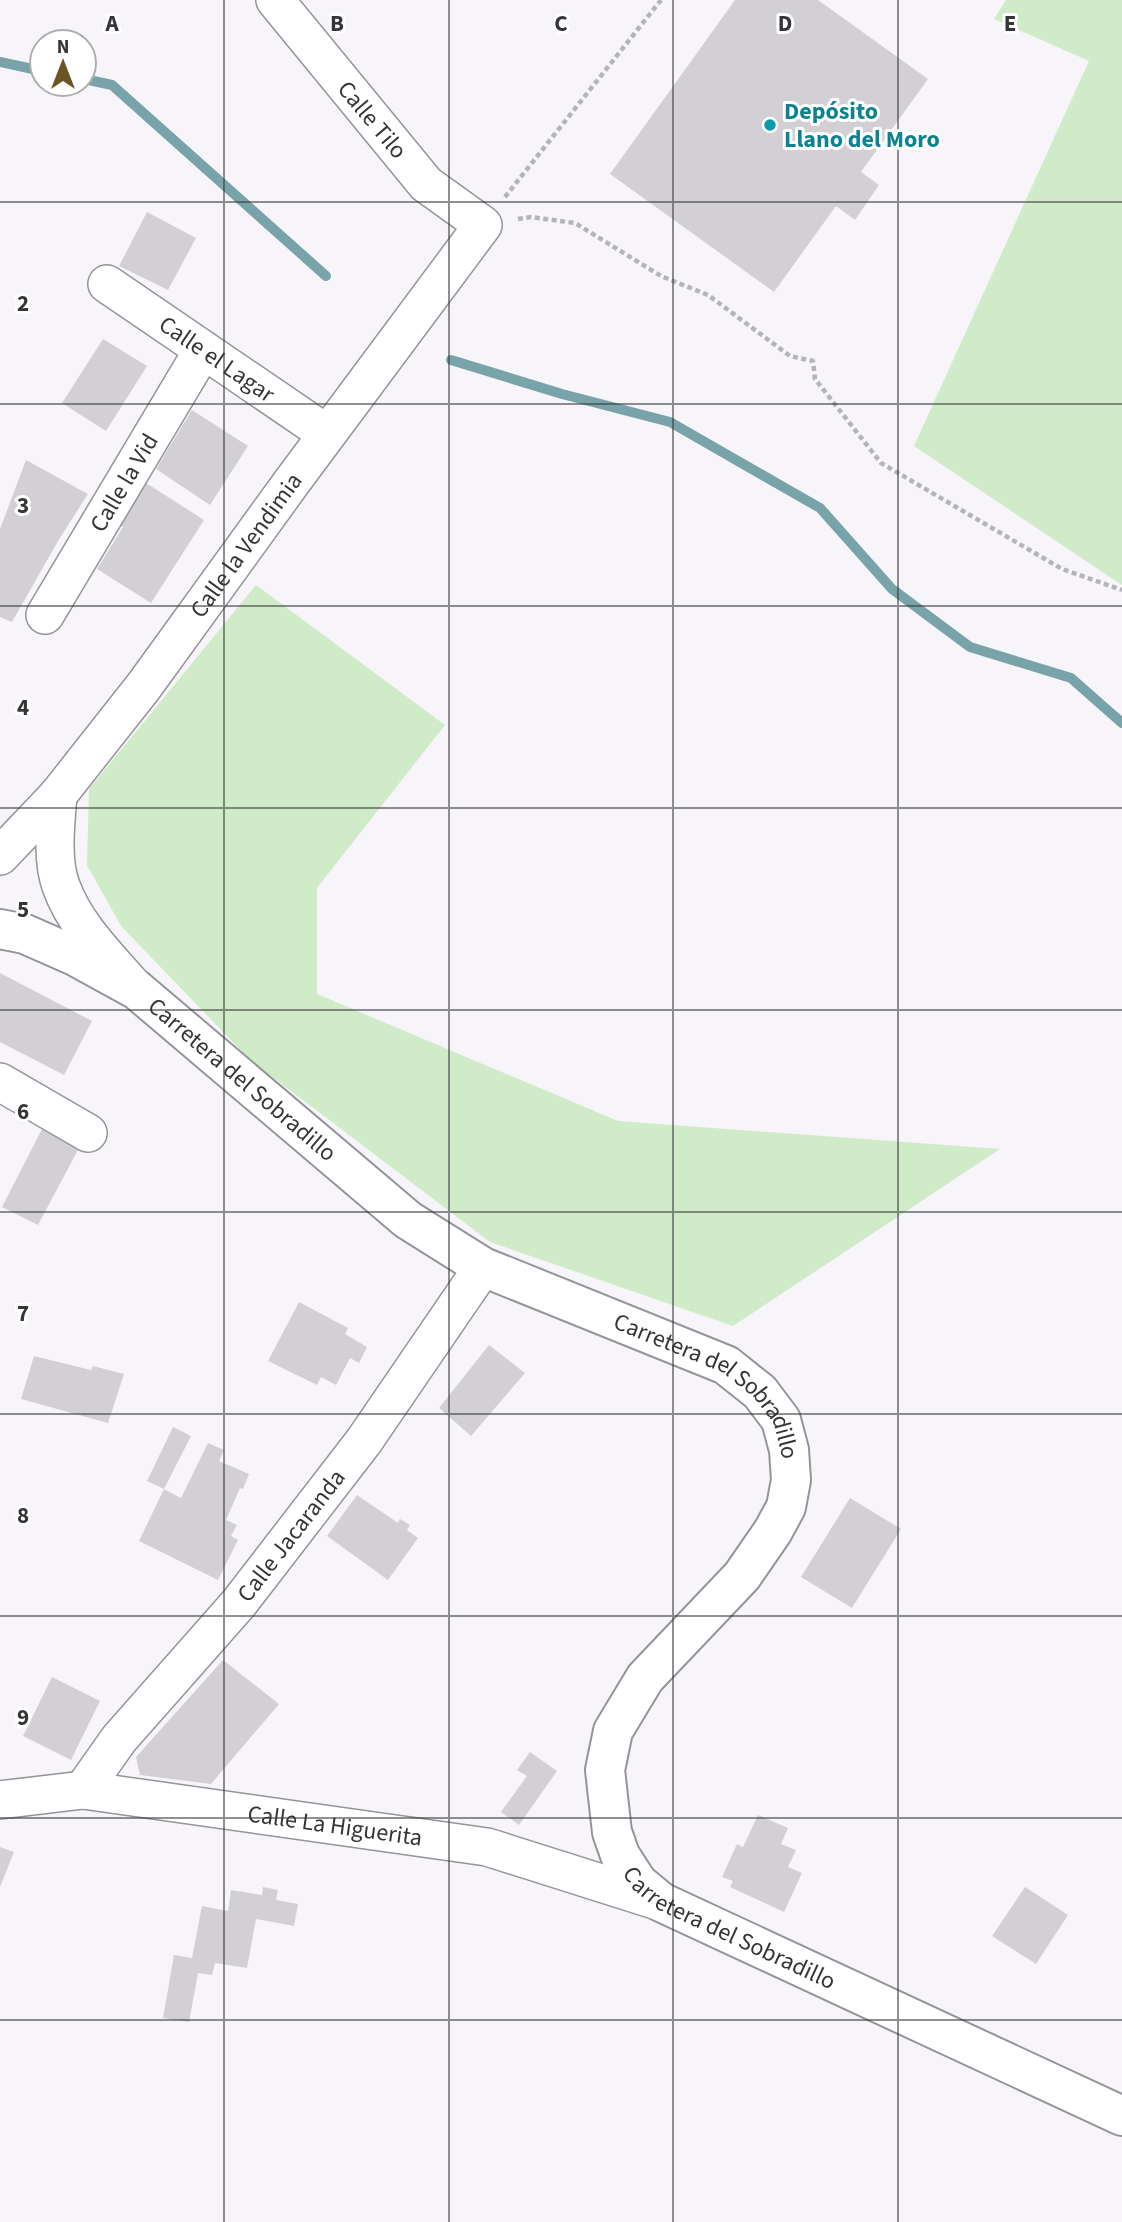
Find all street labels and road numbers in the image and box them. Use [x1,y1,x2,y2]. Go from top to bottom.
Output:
street label: Calle Tilo [329,73,415,167]
street label: Calle el Lagar [152,307,282,411]
street label: Calle la Vid [81,427,167,539]
street label: Calle la Vendimia [181,465,311,625]
street label: Carretera del Sobradillo [140,989,344,1170]
street label: Carretera del Sobradillo [608,1304,807,1460]
street label: Calle Jacaranda [228,1462,354,1609]
street label: Calle La Higuerita [245,1796,424,1855]
street label: Carretera del Sobradillo [614,1859,842,1998]

